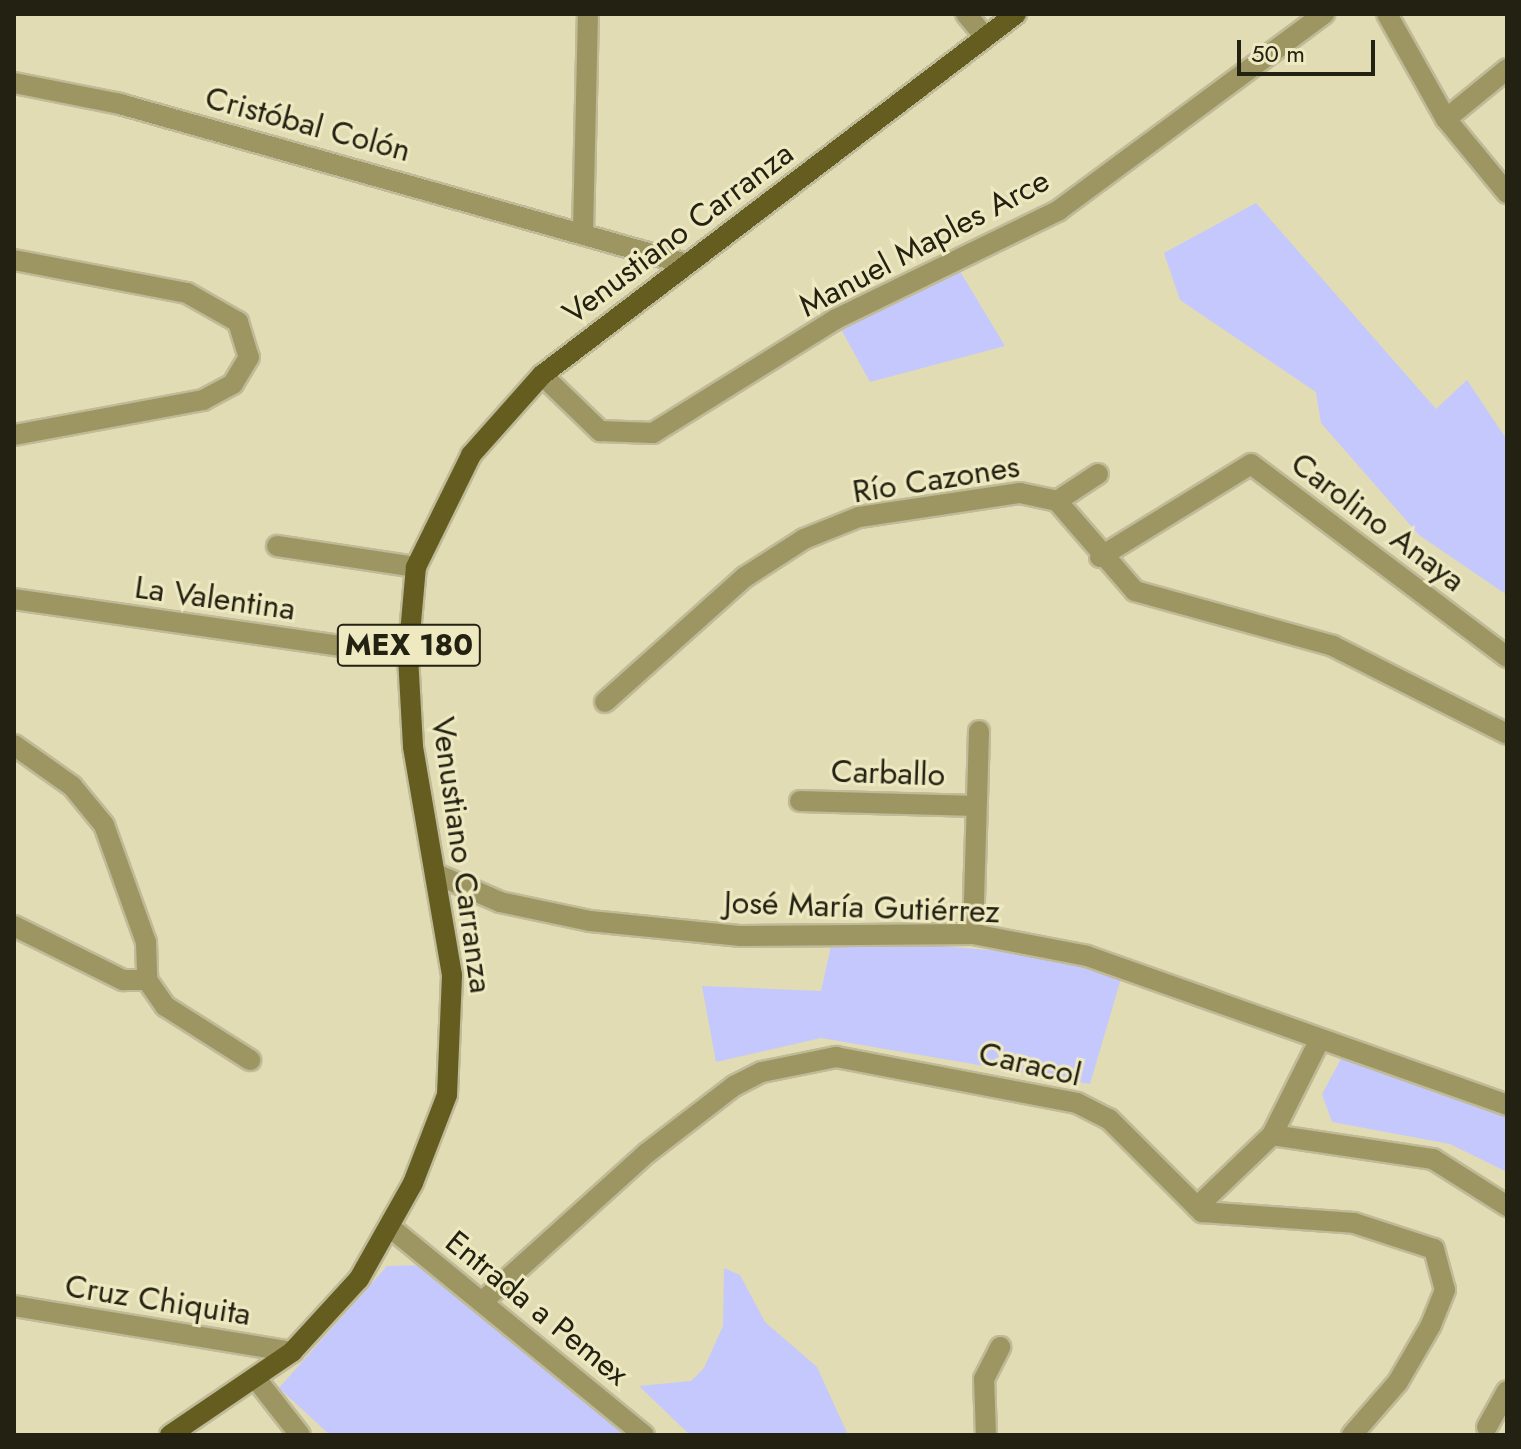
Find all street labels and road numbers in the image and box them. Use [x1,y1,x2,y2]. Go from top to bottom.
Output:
street label: Cristóbal Colón [201,78,415,170]
street label: Venustiano Carranza [555,134,801,332]
street label: Manuel Maples Arce [792,161,1056,325]
street label: Carolino Anaya [1284,444,1472,600]
street label: Río Cazones [850,447,1022,511]
street label: La Valentina [132,568,298,628]
road number: MEX 180 [335,619,483,671]
street label: Venustiano Carranza [424,714,500,996]
street label: Carballo [830,752,946,794]
street label: José María Gutiérrez [723,883,1001,931]
street label: Caracol [975,1034,1085,1094]
street label: Entrada a Pemex [438,1223,636,1393]
street label: Cruz Chiquita [62,1266,254,1334]

